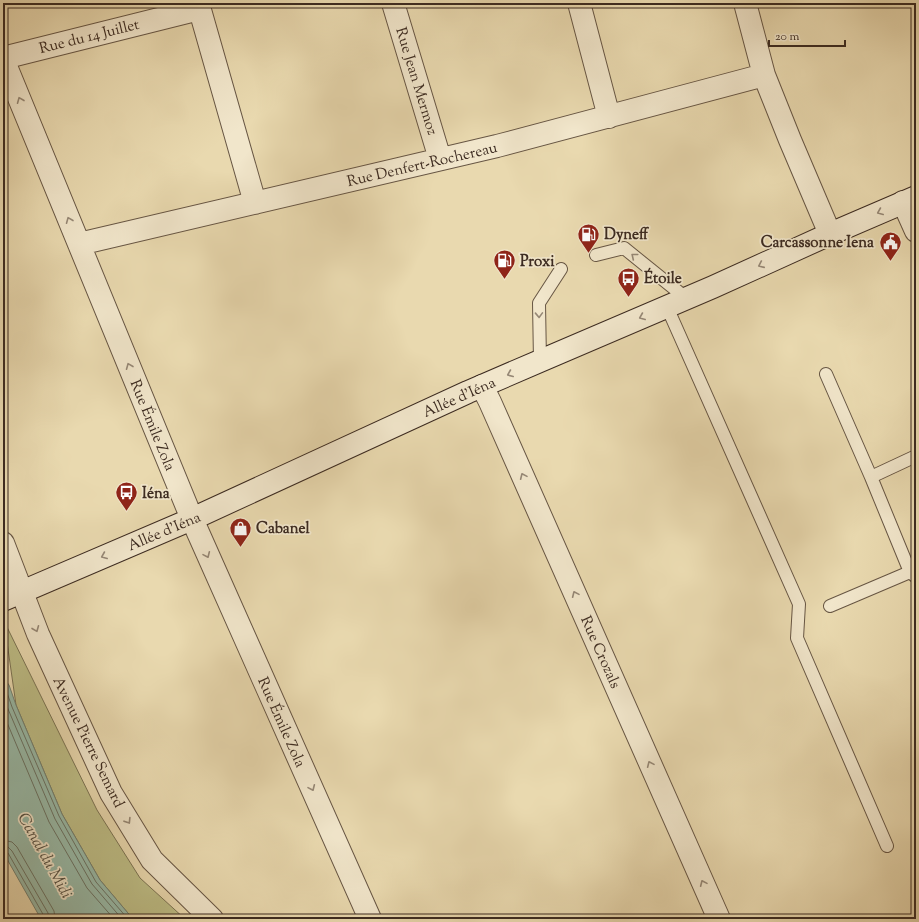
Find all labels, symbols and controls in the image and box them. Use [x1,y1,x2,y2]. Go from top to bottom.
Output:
street label: Rue du 14 Juillet [37,15,142,60]
scale bar [769,22,845,48]
street label: Rue Jean Mermoz [389,25,442,138]
text: 20 m [775,28,800,46]
one-way arrow [16,96,24,103]
street label: Rue Denfert-Rochereau [345,138,500,193]
one-way arrow [877,207,885,215]
one-way arrow [65,217,73,224]
fuel station icon: Dyneff [575,221,601,254]
place label: Dyneff [604,225,649,246]
public building icon: Carcassonne Iena [877,229,903,262]
place label: Carcassonne Iena [761,233,874,254]
fuel station icon: Proxi [492,248,518,281]
place label: Proxi [520,252,555,273]
one-way arrow [631,253,639,260]
one-way arrow [758,260,766,268]
bus stop icon: Étoile [615,265,641,298]
place label: Étoile [644,267,682,290]
one-way arrow [535,312,543,318]
one-way arrow [639,312,647,320]
one-way arrow [125,363,133,370]
one-way arrow [507,369,515,377]
street label: Allée d'Iéna [420,373,499,424]
street label: Rue Émile Zola [124,376,180,474]
one-way arrow [519,472,527,479]
bus stop icon: Iéna [114,480,140,513]
place label: Iéna [142,484,170,505]
street label: Allée d'Iéna [125,508,204,557]
shop icon: Cabanel [227,515,253,548]
place label: Cabanel [256,519,310,540]
one-way arrow [203,551,211,558]
one-way arrow [101,552,108,560]
one-way arrow [572,591,580,599]
street label: Rue Crozals [574,613,625,692]
one-way arrow [31,624,39,632]
street label: Avenue Pierre Semard [47,674,129,812]
street label: Rue Émile Zola [251,674,311,771]
one-way arrow [647,761,655,768]
one-way arrow [307,785,315,792]
water label: Canal du Midi [11,809,77,903]
one-way arrow [124,817,131,824]
one-way arrow [700,880,708,888]

